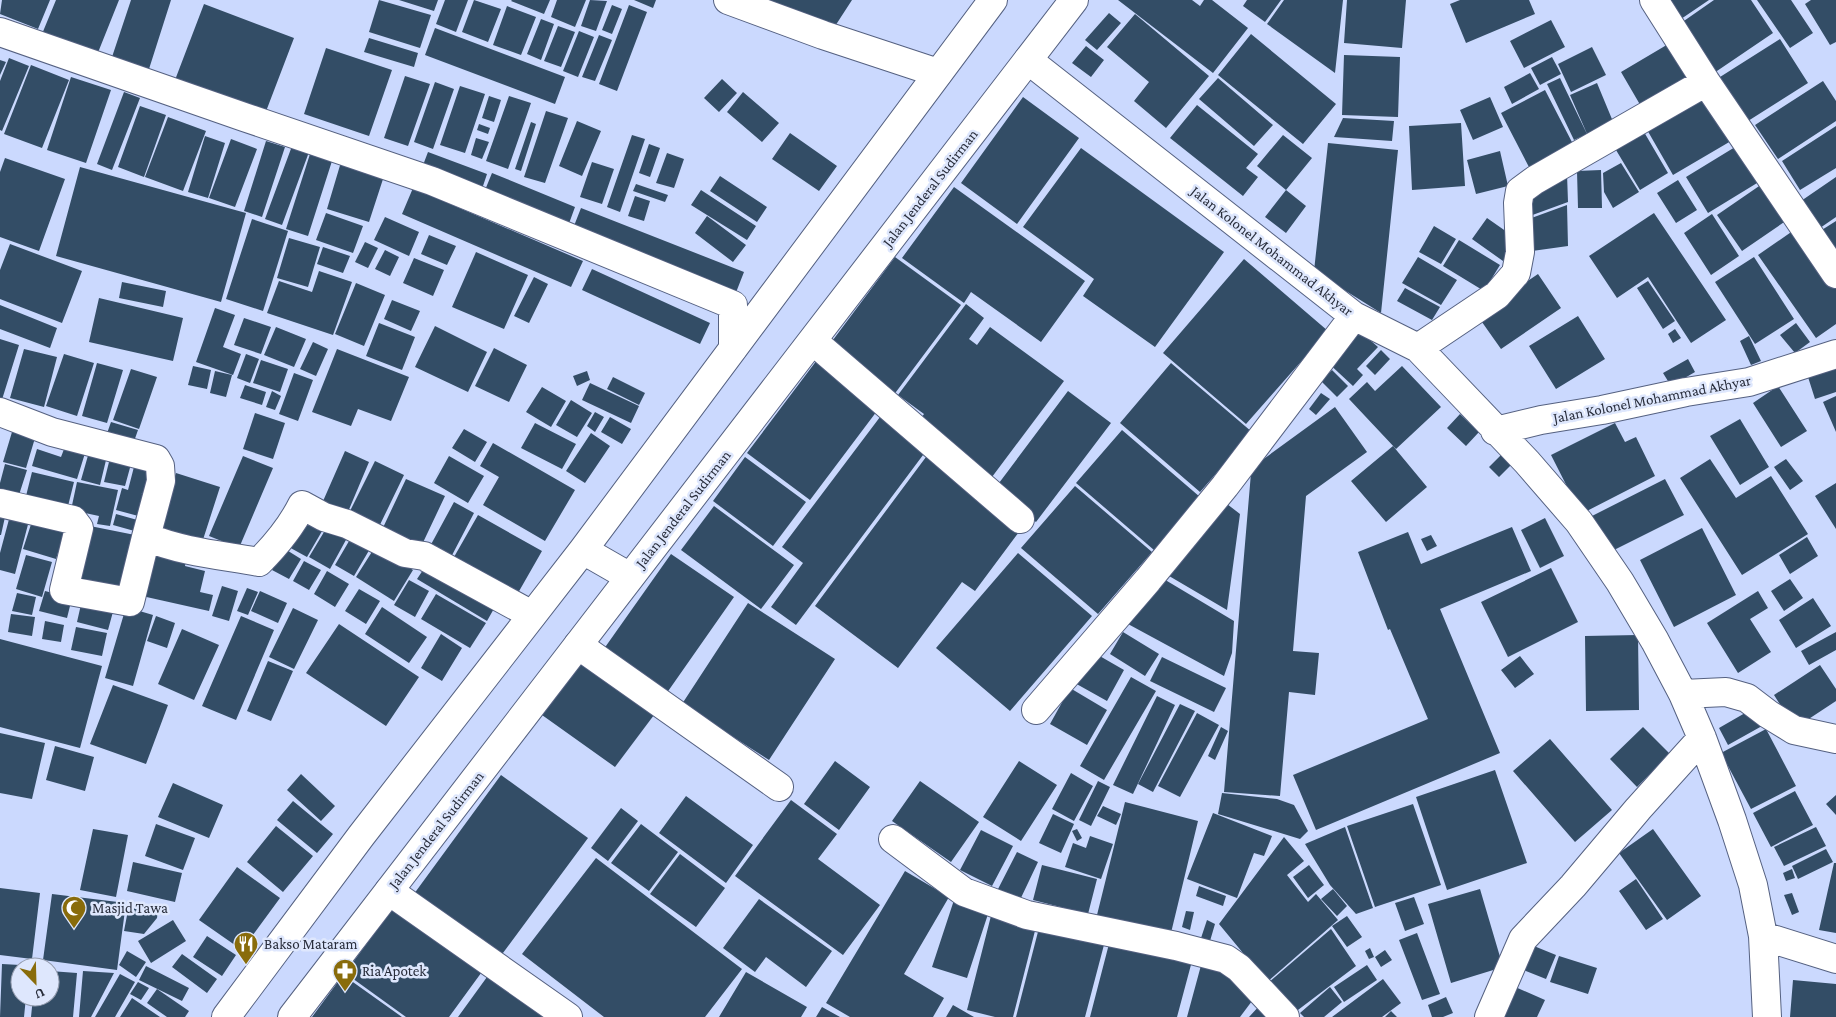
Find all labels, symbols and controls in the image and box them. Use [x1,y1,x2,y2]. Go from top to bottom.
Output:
street label: Jalan Jenderal Sudirman [878,126,982,252]
street label: Jalan Kolonel Mohammad Akhyar [1186,182,1357,320]
street label: Jalan Kolonel Mohammad Akhyar [1550,372,1753,427]
street label: Jalan Jenderal Sudirman [631,447,735,573]
street label: Jalan Jenderal Sudirman [384,768,488,894]
mosque icon: Masjid Tawa [61,895,87,929]
place label: Masjid Tawa [92,900,168,917]
restaurant icon: Bakso Mataram [233,931,259,965]
place label: Bakso Mataram [264,936,358,952]
north arrow [10,957,60,1007]
pharmacy icon: Ria Apotek [332,958,358,992]
place label: Ria Apotek [362,963,427,980]
text: U [32,985,48,1003]

